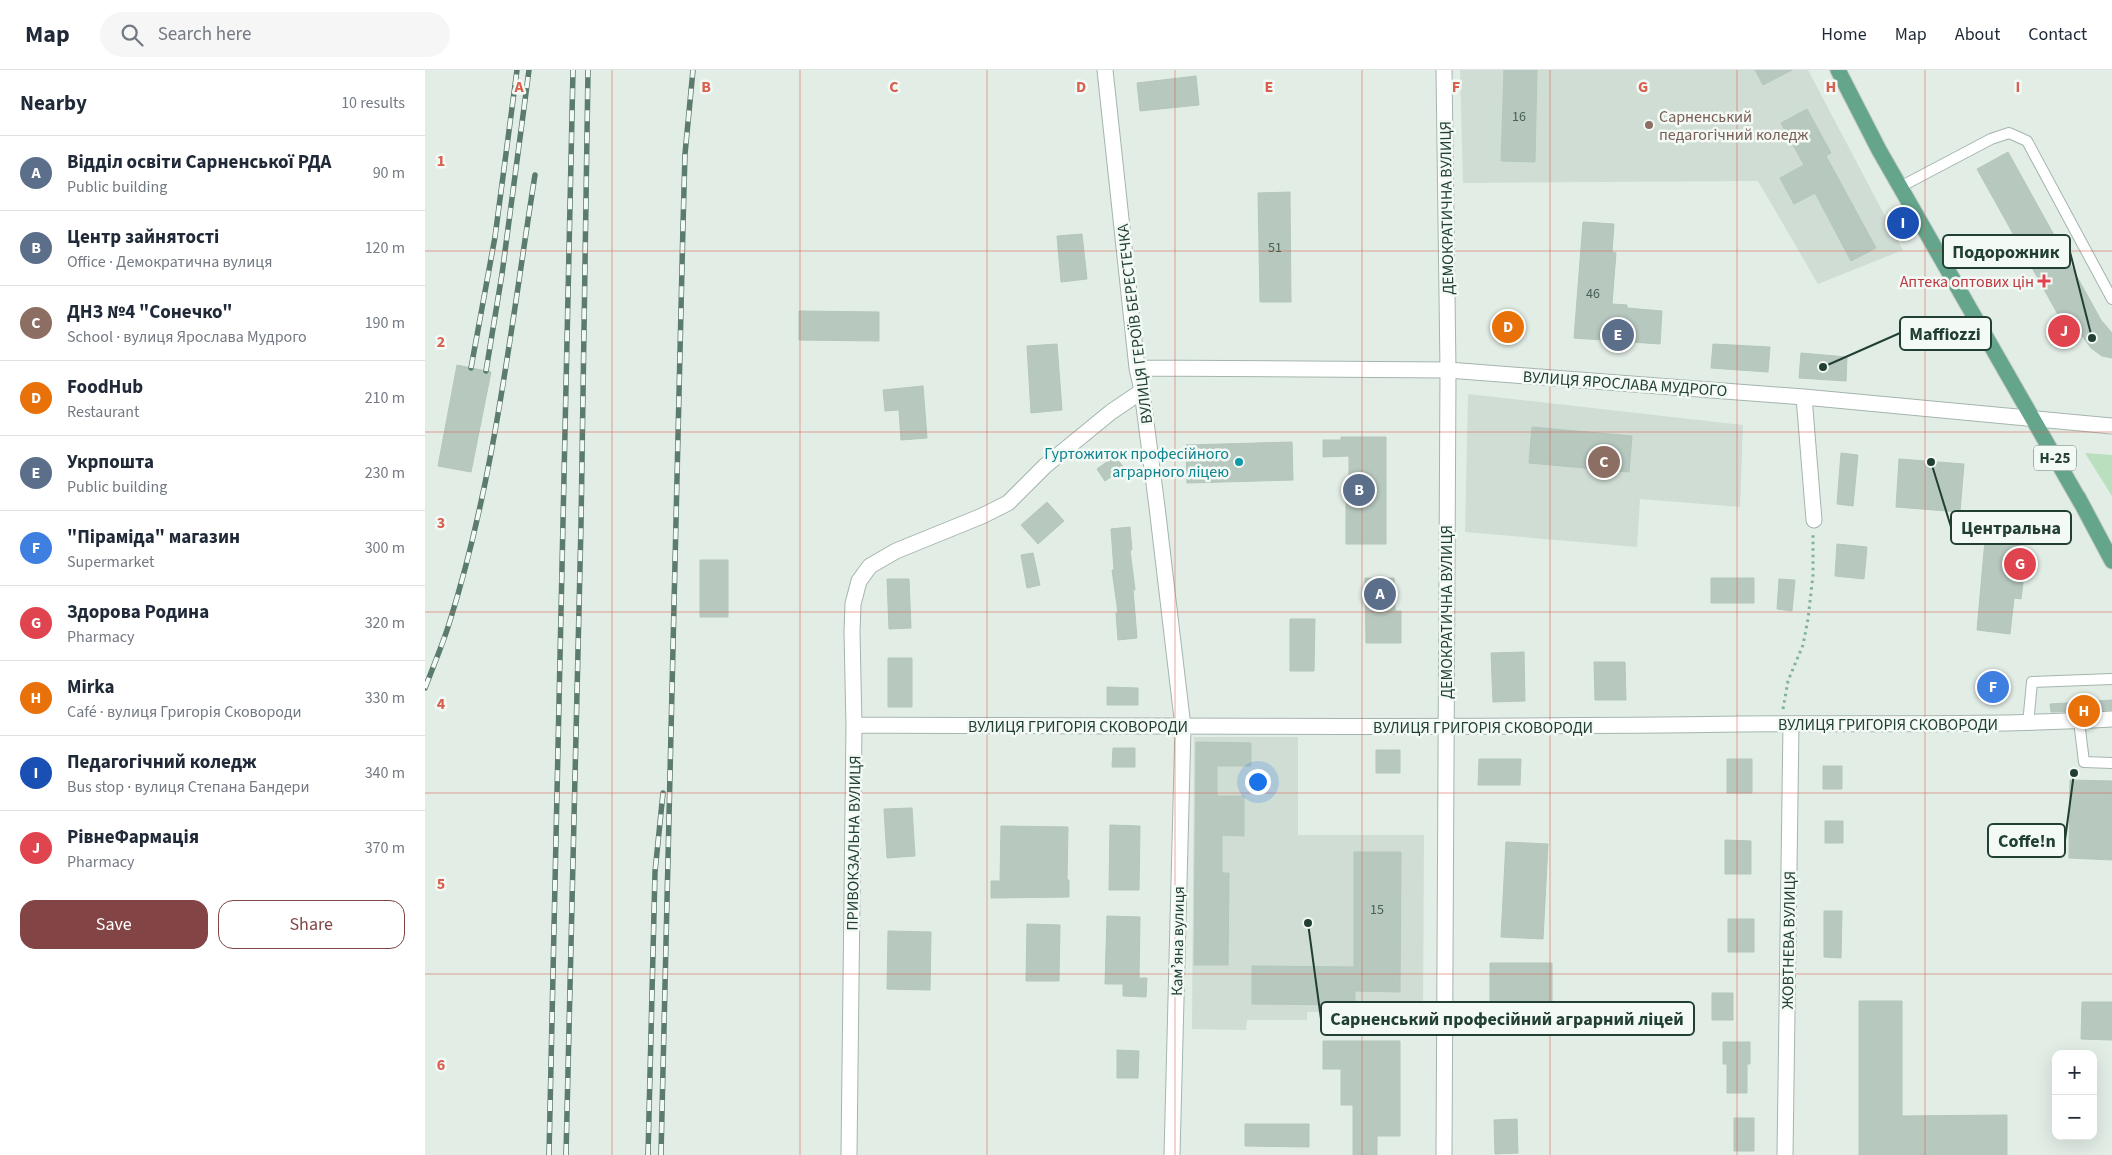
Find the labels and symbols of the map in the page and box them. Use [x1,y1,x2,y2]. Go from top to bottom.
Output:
text: A [513,76,524,98]
text: B [701,76,711,98]
text: C [889,76,899,98]
text: D [1076,76,1086,98]
text: E [1265,76,1273,98]
text: F [1452,76,1460,98]
text: G [1638,76,1648,98]
text: H [1826,76,1836,98]
text: I [2016,76,2020,98]
place label: Сарненський педагогічний коледж [1659,106,1808,146]
house number: 16 [1512,107,1526,127]
marker: Сарненський педагогічний коледж [1643,119,1655,131]
street label: ДЕМОКРАТИЧНА ВУЛИЦЯ [1434,121,1460,295]
text: 1 [437,150,445,172]
pin: I [1887,204,1919,242]
street label: ВУЛИЦЯ ГЕРОЇВ БЕРЕСТЕЧКА [1112,222,1158,425]
callout: Подорожник [1943,235,2070,268]
house number: 51 [1268,238,1282,258]
text: Подорожник [1952,240,2060,265]
place label: Аптека оптових цін [1900,271,2034,293]
marker: Аптека оптових цін [2038,275,2050,287]
house number: 46 [1586,284,1600,304]
pin: D [1492,308,1524,346]
pin: J [2048,312,2080,350]
pin: E [1602,316,1634,354]
callout: Maffiozzi [1900,317,1991,350]
text: Maffiozzi [1909,322,1981,347]
text: 2 [437,331,445,353]
street label: ВУЛИЦЯ ЯРОСЛАВА МУДРОГО [1522,366,1728,402]
place label: Гуртожиток професійного аграрного ліцею [1044,443,1229,483]
pin: C [1588,443,1620,481]
road number: Н-25 [2034,446,2076,470]
marker: Гуртожиток професійного аграрного ліцею [1233,456,1245,468]
pin: B [1343,471,1375,509]
callout: Центральна [1951,511,2071,544]
text: 3 [437,512,445,534]
text: Центральна [1961,516,2061,541]
street label: ДЕМОКРАТИЧНА ВУЛИЦЯ [1436,525,1458,699]
pin: G [2004,545,2036,583]
pin: A [1364,575,1396,613]
pin: F [1977,668,2009,706]
pin: H [2068,692,2100,730]
text: 4 [437,693,446,715]
street label: ВУЛИЦЯ ГРИГОРІЯ СКОВОРОДИ [1778,714,1998,736]
street label: ВУЛИЦЯ ГРИГОРІЯ СКОВОРОДИ [968,716,1188,738]
street label: ВУЛИЦЯ ГРИГОРІЯ СКОВОРОДИ [1373,717,1593,739]
street label: ПРИВОКЗАЛЬНА ВУЛИЦЯ [841,755,867,931]
your location [1245,769,1271,795]
callout: Coffe!n [1988,824,2065,857]
text: Coffe!n [1998,829,2056,854]
street label: ЖОВТНЕВА ВУЛИЦЯ [1777,871,1801,1009]
text: 5 [437,873,445,895]
street label: Камʼяна вулиця [1166,886,1190,996]
house number: 15 [1370,900,1384,920]
callout: Сарненський професійний аграрний ліцей [1321,1002,1694,1035]
text: Сарненський професійний аграрний ліцей [1330,1007,1684,1032]
text: 6 [437,1054,445,1076]

